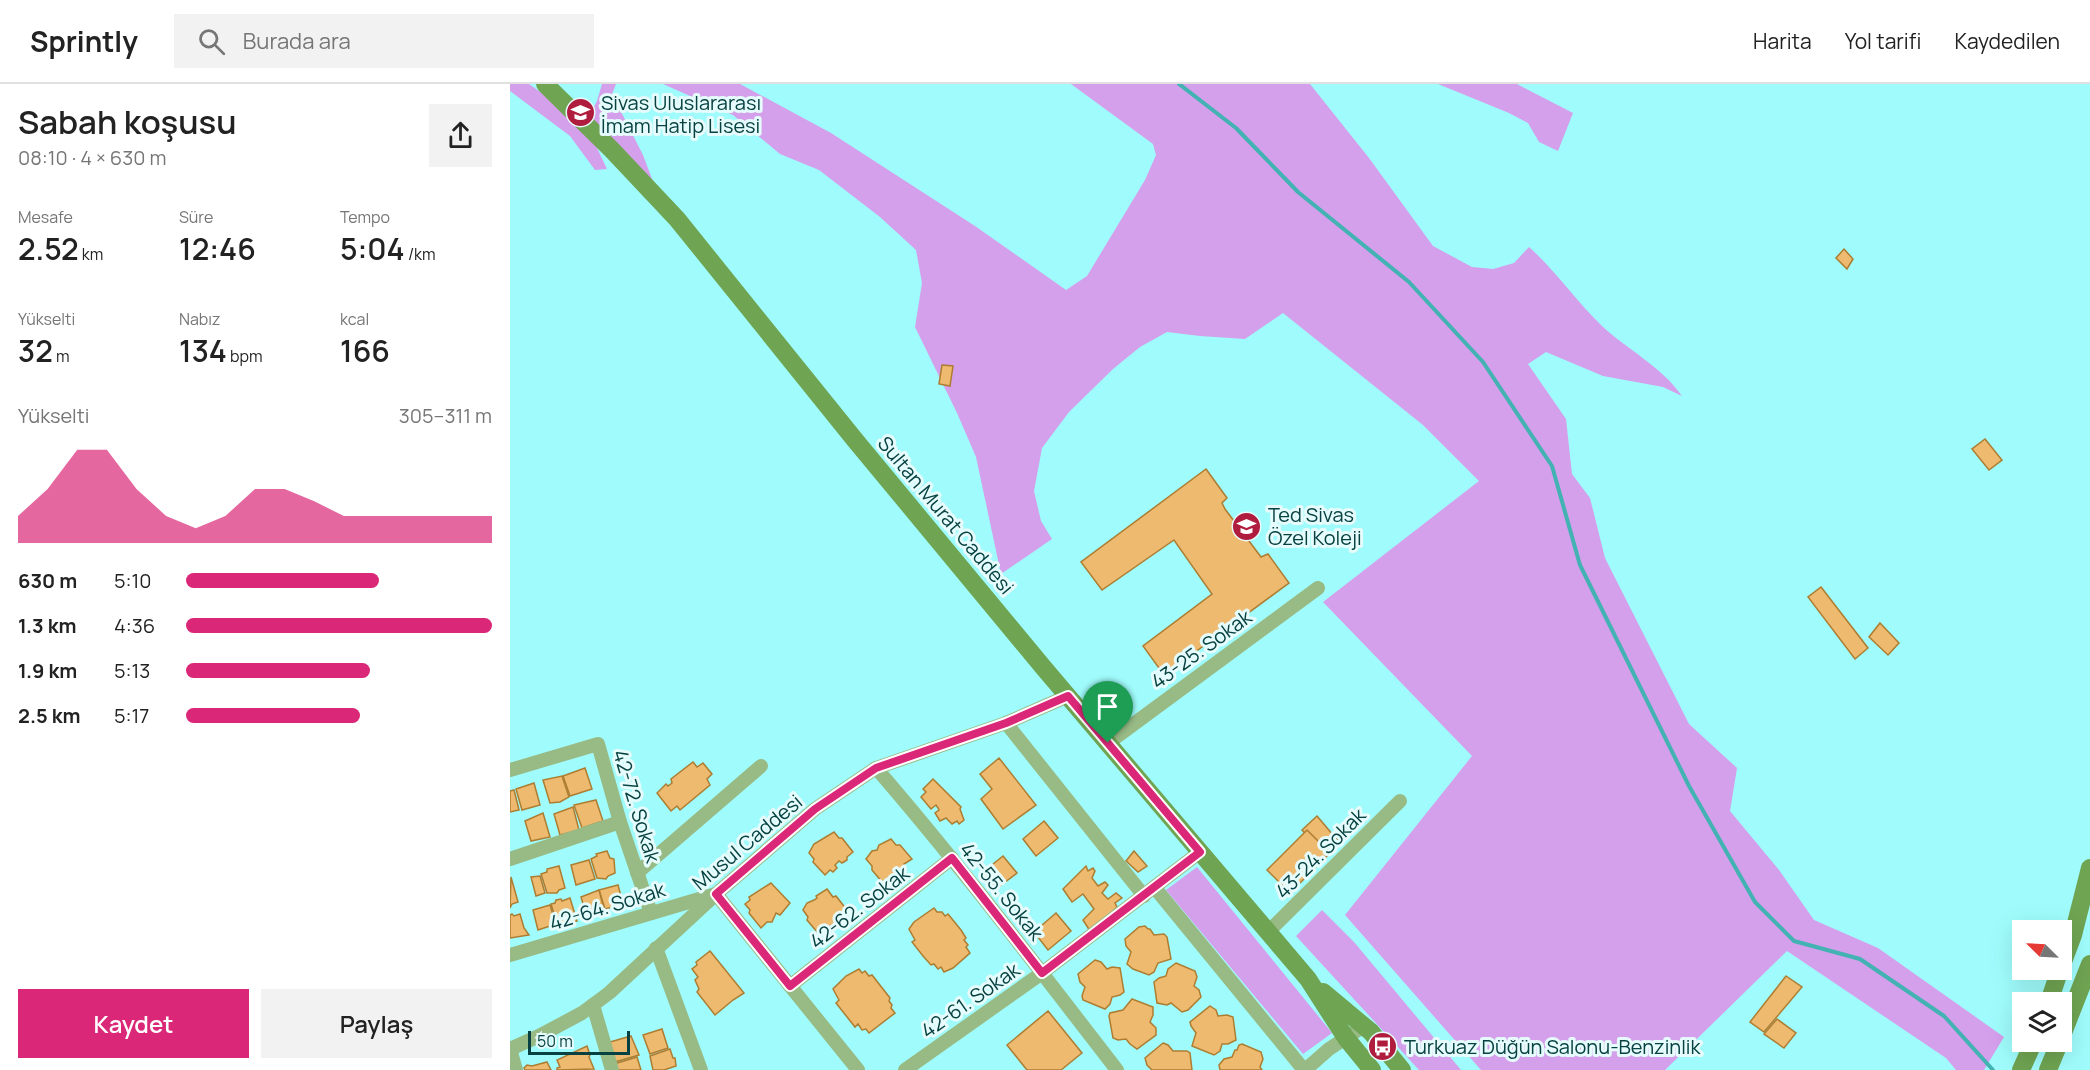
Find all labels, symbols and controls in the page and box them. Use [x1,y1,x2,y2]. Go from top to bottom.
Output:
search box [174,14,594,68]
text: Sprintly [30,22,138,60]
icon: search [195,25,228,58]
text: Burada ara [243,26,351,56]
text: Harita [1753,27,1812,55]
text: Yol tarifi [1845,27,1921,55]
text: Kaydedilen [1954,27,2060,55]
place label: Sivas Uluslararası İmam Hatip Lisesi [601,89,761,139]
school or university icon: Sivas Uluslararası İmam Hatip Lisesi [564,97,596,129]
text: Sabah koşusu [18,99,237,144]
button: share [429,104,492,167]
text: 08:10 · 4 × 630 m [18,144,167,171]
text: Mesafe [18,206,73,228]
text: Süre [179,206,213,228]
text: Tempo [340,206,390,228]
text: 2.52 [18,228,79,269]
text: 12:46 [179,228,256,269]
text: 5:04 [340,228,405,269]
text: km [79,243,103,265]
text: /km [405,243,436,265]
text: Yükselti [18,308,75,330]
text: Nabız [179,308,221,330]
text: kcal [340,308,369,330]
text: 32 [18,330,53,371]
text: 134 [179,330,227,371]
text: 166 [340,330,390,371]
text: m [53,345,70,367]
text: bpm [227,345,263,367]
text: Yükselti [18,402,89,429]
text: 305–311 m [399,402,492,429]
street label: Sultan Murat Caddesi [872,430,1020,600]
place label: Ted Sivas Özel Koleji [1268,501,1362,551]
school or university icon: Ted Sivas Özel Koleji [1231,510,1263,542]
text: 630 m [18,567,77,594]
text: 5:10 [114,567,152,594]
street label: 43-25. Sokak [1145,603,1258,695]
text: 1.3 km [18,612,76,639]
text: 4:36 [114,612,155,639]
text: 1.9 km [18,657,77,684]
text: 5:13 [114,657,150,684]
pin [1082,681,1133,743]
icon: arrive [1091,690,1124,723]
text: 2.5 km [18,702,80,729]
text: 5:17 [114,702,149,729]
street label: 42-72. Sokak [607,746,667,867]
street label: Musul Caddesi [686,788,808,896]
street label: 43-24. Sokak [1269,801,1372,904]
street label: 42-55. Sokak [954,836,1051,947]
street label: 42-62. Sokak [804,859,915,954]
street label: 42-64. Sokak [546,875,669,936]
north arrow [2012,920,2072,980]
map controls [2012,920,2072,1052]
street label: 42-61. Sokak [915,955,1026,1044]
button: Kaydet [18,989,249,1058]
button: Paylaş [261,989,492,1058]
button: layers [2012,992,2072,1052]
scale bar [528,1028,630,1056]
text: 50 m [537,1030,573,1052]
bus stop icon: Turkuaz Düğün Salonu-Benzinlik [1367,1030,1399,1062]
place label: Turkuaz Düğün Salonu-Benzinlik [1404,1033,1702,1060]

